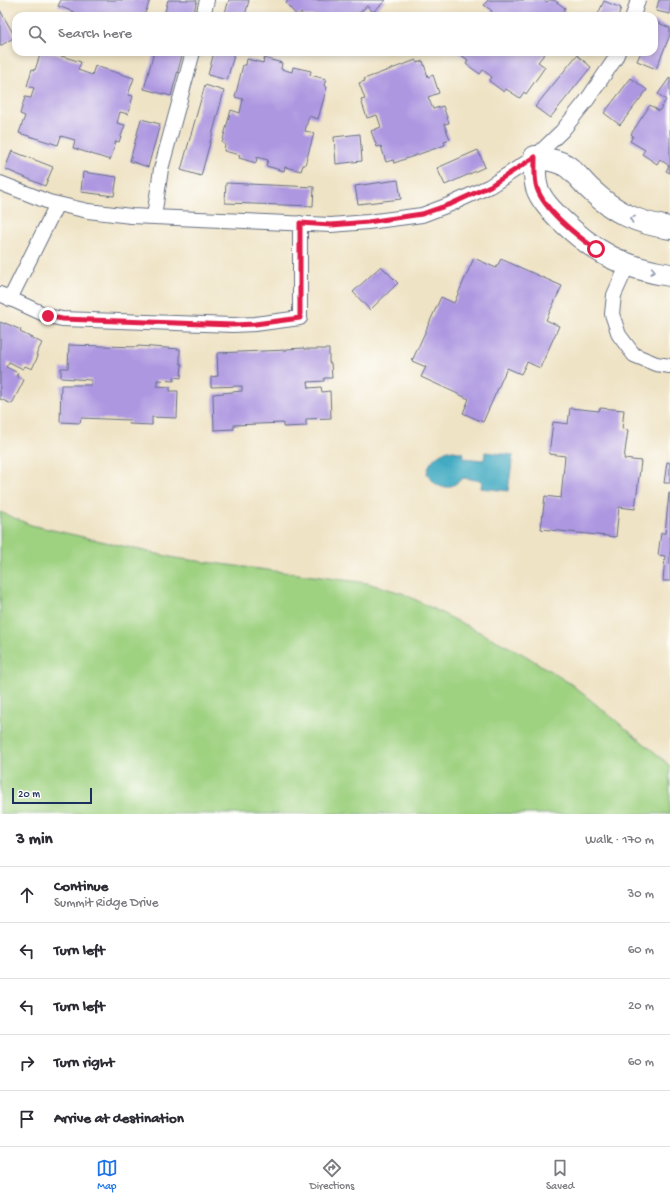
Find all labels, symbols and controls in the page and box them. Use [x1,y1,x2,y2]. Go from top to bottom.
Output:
search box [12,12,658,56]
icon: search [26,23,48,45]
text: Search here [58,25,132,43]
one-way arrow [629,215,636,223]
route start [587,240,605,258]
one-way arrow [650,267,656,275]
route end [39,307,57,325]
scale bar [12,786,92,805]
text: 20 m [18,789,40,801]
text: 3 min [16,830,53,850]
text: Walk · 170 m [585,833,654,848]
text: Continue [54,878,108,896]
icon: ahead [16,884,38,906]
text: 30 m [628,887,654,902]
text: Summit Ridge Drive [54,896,159,911]
icon: left [16,940,38,962]
text: Turn left [54,942,105,960]
text: 60 m [628,943,654,958]
icon: left [16,996,38,1018]
text: Turn left [54,998,105,1016]
text: 20 m [628,999,654,1014]
icon: right [16,1052,38,1074]
text: Turn right [54,1054,114,1072]
text: 60 m [628,1055,654,1070]
icon: arrive [16,1108,38,1130]
text: Arrive at destination [54,1110,184,1128]
tab: Map [96,1157,118,1193]
tab: Directions [310,1157,354,1193]
tab: Saved [546,1157,574,1193]

